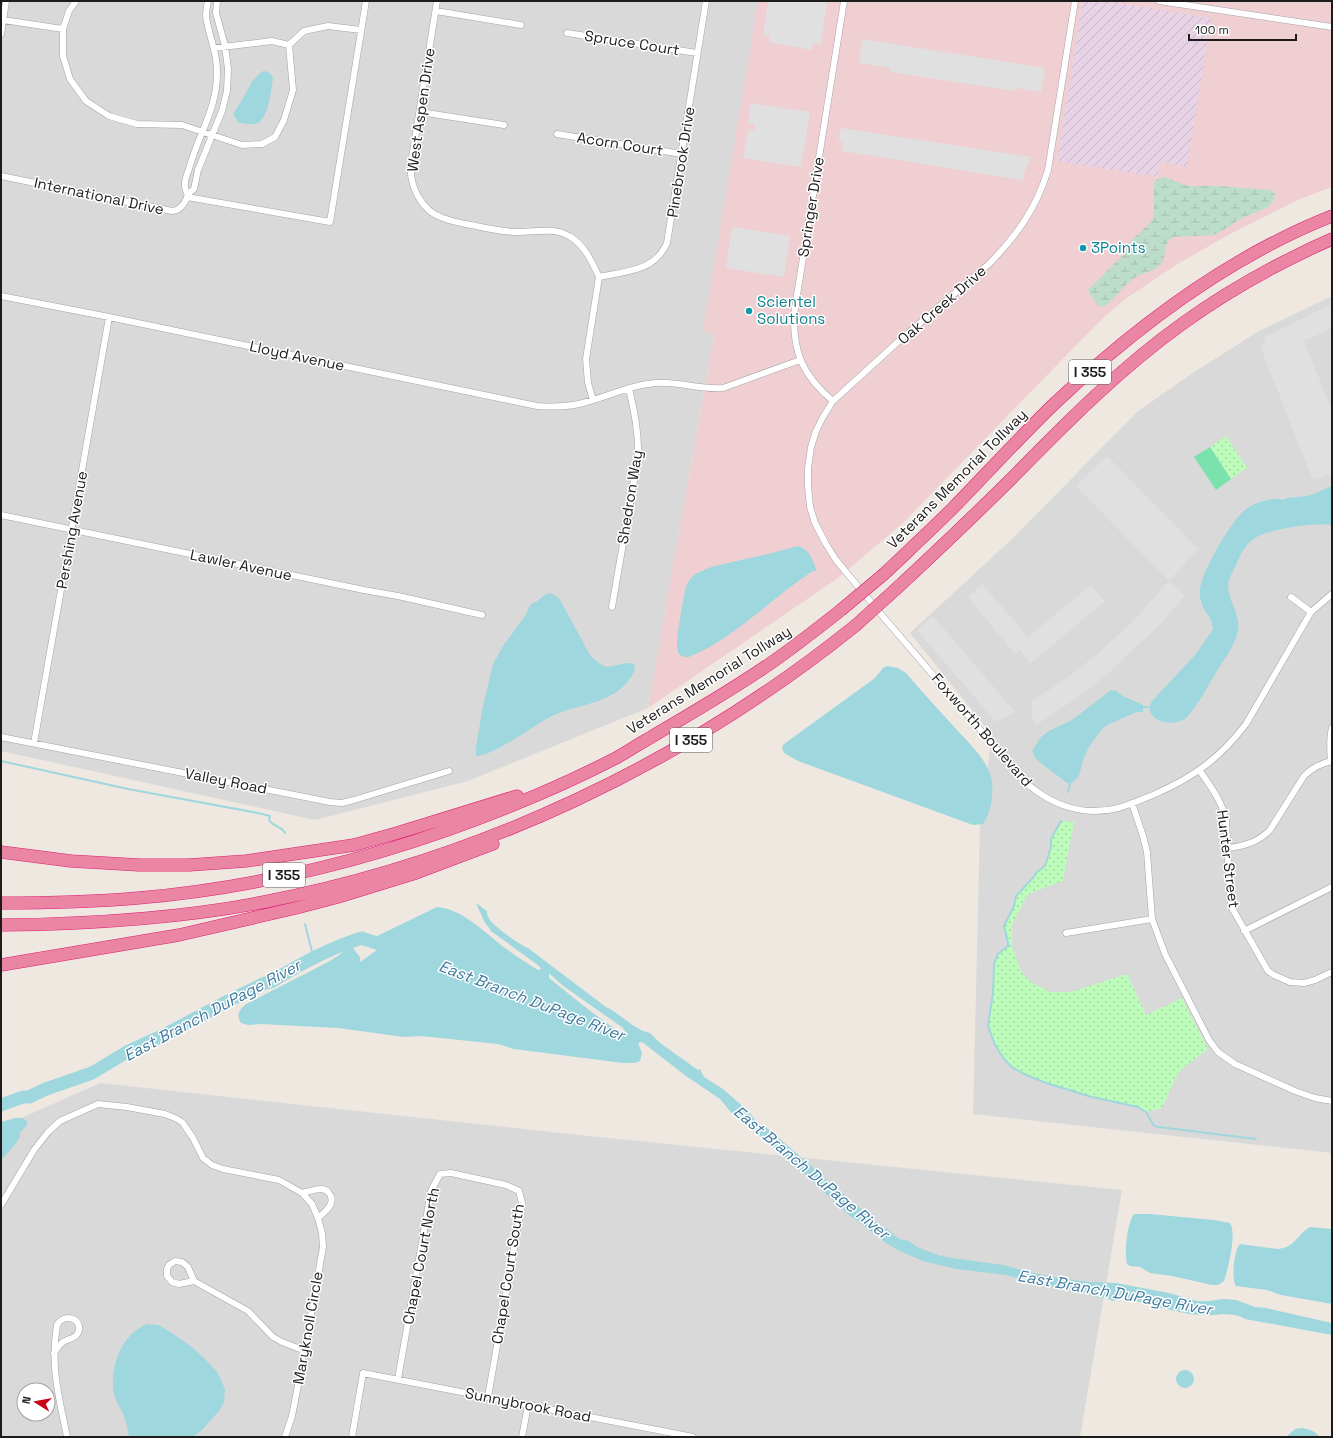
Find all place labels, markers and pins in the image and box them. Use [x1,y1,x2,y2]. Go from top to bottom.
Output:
place label: 3Points [1091,238,1146,257]
marker: 3Points [1078,243,1088,253]
place label: Scientel Solutions [757,292,825,328]
marker: Scientel Solutions [744,306,754,316]

